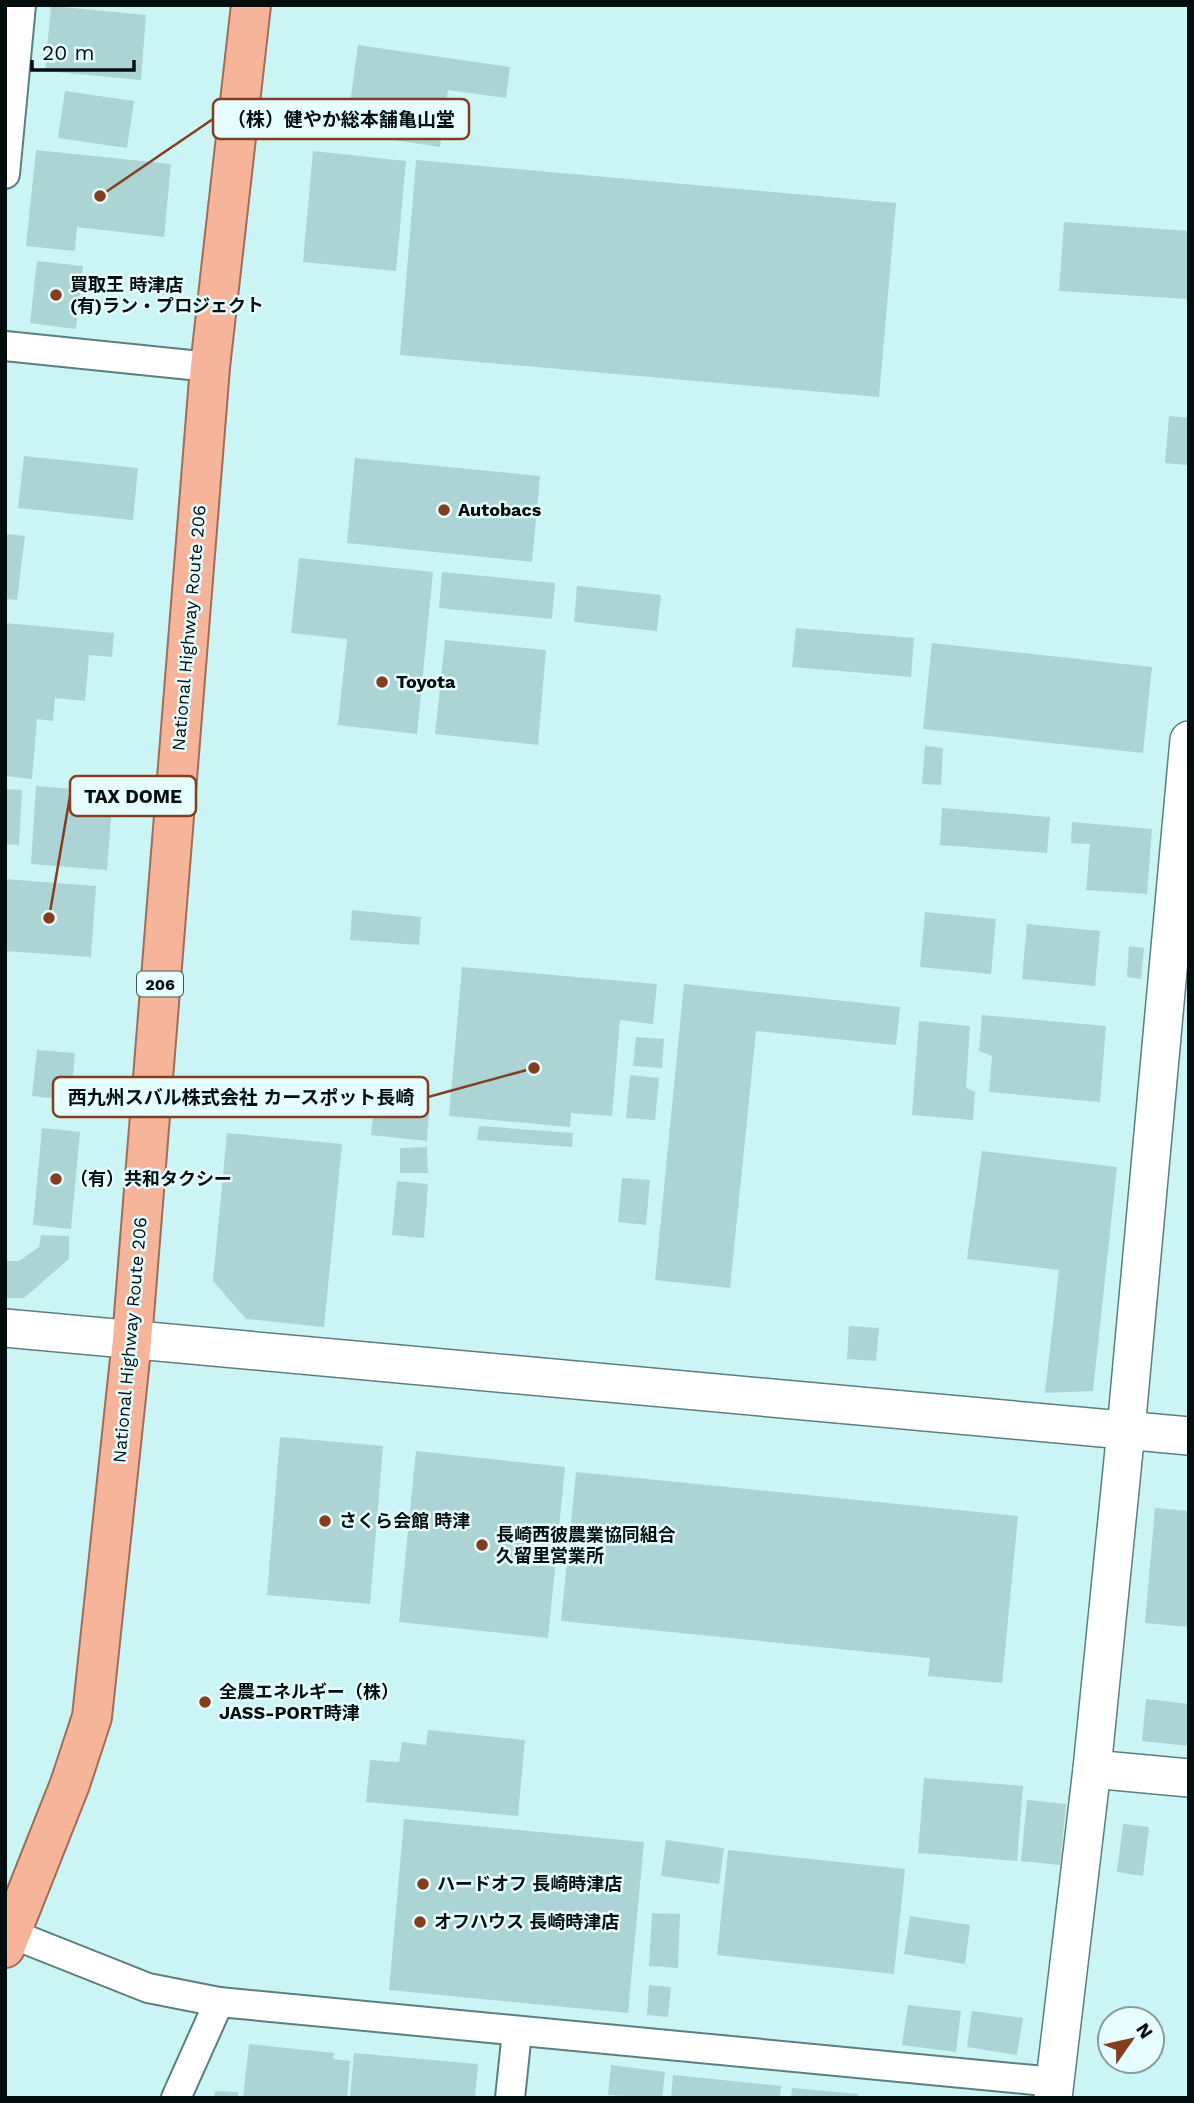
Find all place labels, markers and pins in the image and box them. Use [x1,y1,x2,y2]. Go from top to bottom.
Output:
callout: （株）健やか総本舗亀山堂 [213,99,469,139]
place label: 買取王 時津店 (有)ラン・プロジェクト [70,274,264,316]
marker: 買取王 時津店 (有)ラン・プロジェクト [48,287,64,303]
place label: Autobacs [458,499,542,520]
marker: Autobacs [436,502,452,518]
place label: Toyota [396,671,456,692]
marker: Toyota [374,674,390,690]
callout: TAX DOME [70,776,196,816]
callout: 西九州スバル株式会社 カースポット長崎 [53,1077,428,1117]
place label: （有）共和タクシー [70,1168,232,1189]
marker: （有）共和タクシー [48,1171,64,1187]
place label: さくら会館 時津 [339,1510,470,1531]
marker: さくら会館 時津 [317,1513,333,1529]
place label: 長崎西彼農業協同組合 久留里営業所 [496,1524,676,1566]
marker: 長崎西彼農業協同組合 久留里営業所 [474,1537,490,1553]
place label: 全農エネルギー（株） JASS-PORT時津 [219,1681,399,1723]
marker: 全農エネルギー（株） JASS-PORT時津 [197,1694,213,1710]
place label: ハードオフ 長崎時津店 [437,1873,622,1894]
marker: ハードオフ 長崎時津店 [415,1876,431,1892]
place label: オフハウス 長崎時津店 [434,1911,619,1932]
marker: オフハウス 長崎時津店 [412,1914,428,1930]

